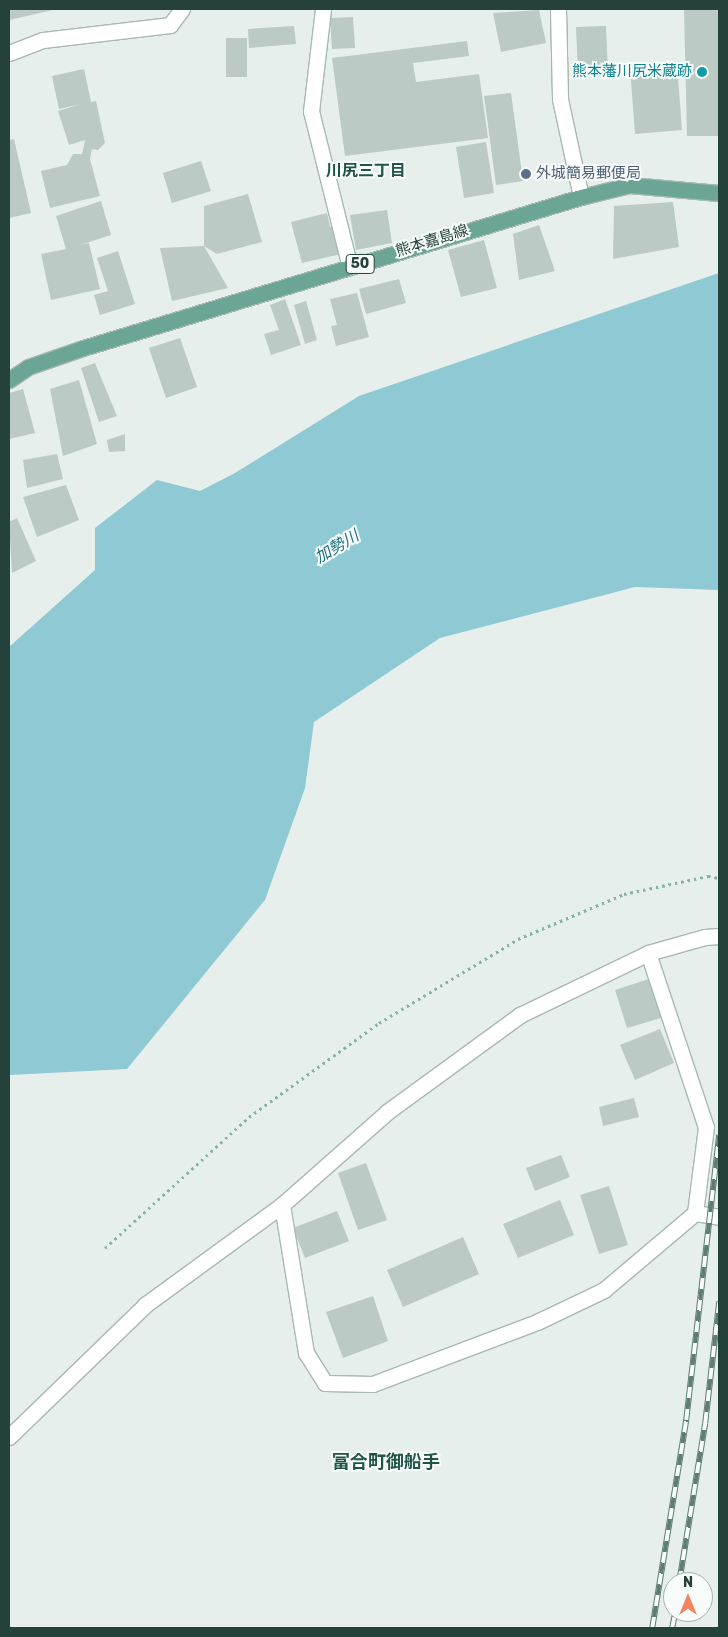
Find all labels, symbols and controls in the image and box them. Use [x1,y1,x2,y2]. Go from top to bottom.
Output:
place label: 熊本藩川尻米蔵跡 [572,63,692,81]
marker: 熊本藩川尻米蔵跡 [696,66,708,78]
district label: 川尻三丁目 [326,161,406,181]
place label: 外城簡易郵便局 [536,165,641,183]
marker: 外城簡易郵便局 [520,168,532,180]
street label: 熊本嘉島線 [394,221,470,261]
road number: 50 [345,252,375,276]
water label: 加勢川 [311,526,363,568]
district label: 富合町御船手 [332,1451,440,1473]
north arrow [663,1572,713,1622]
text: N [683,1574,693,1591]

